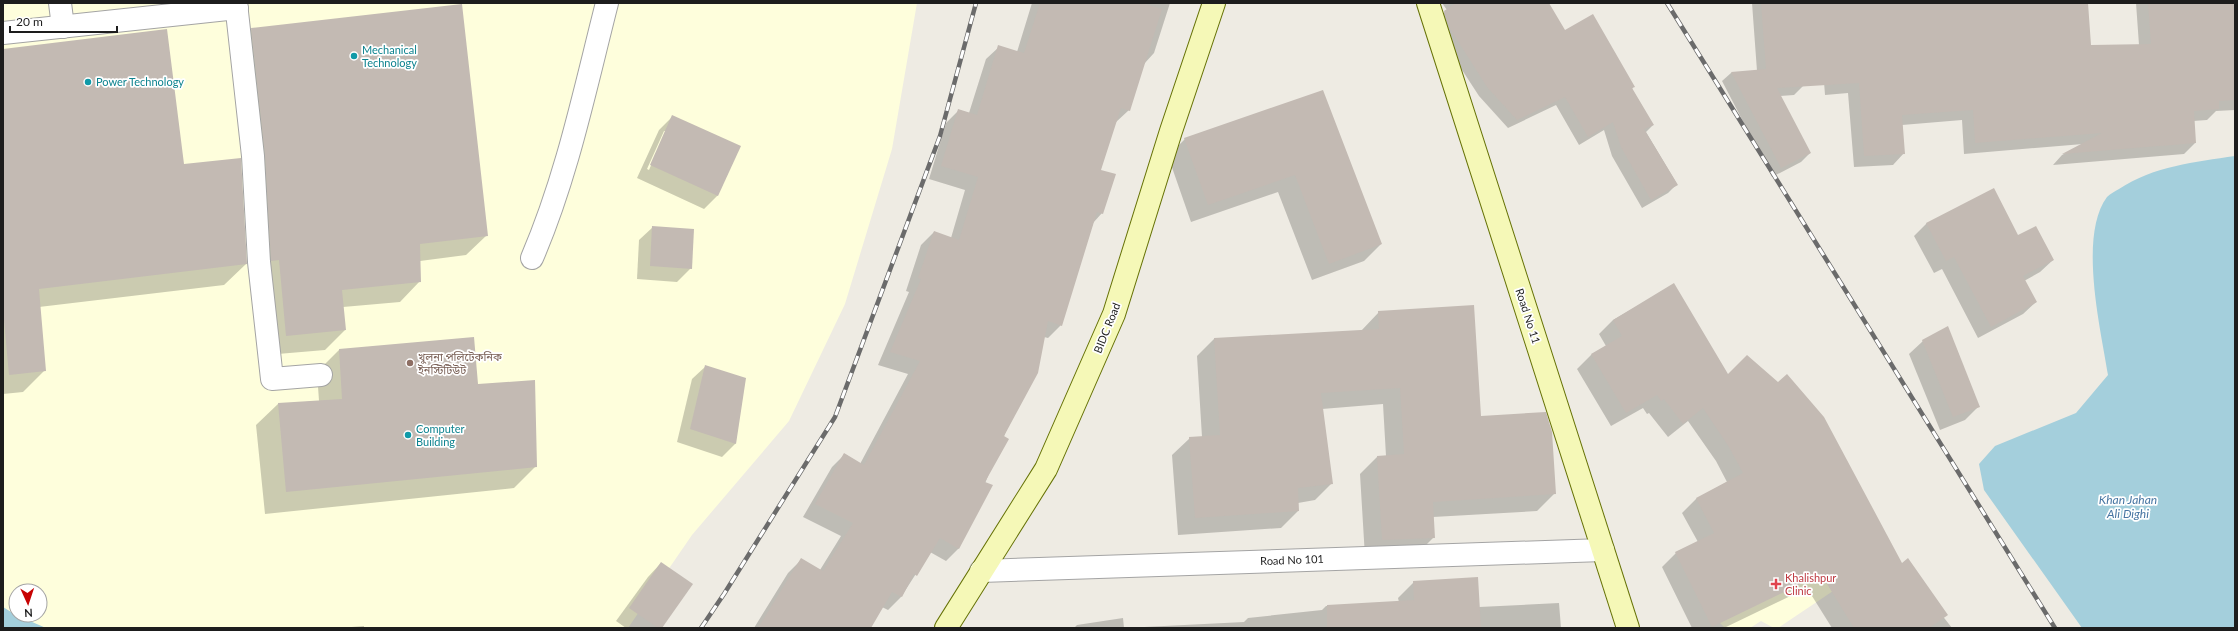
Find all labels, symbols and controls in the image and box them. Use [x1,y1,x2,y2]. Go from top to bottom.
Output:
scale bar [10,8,117,34]
text: 20 m [16,14,43,29]
place label: Mechanical Technology [362,43,417,69]
marker: Mechanical Technology [349,51,359,61]
place label: Power Technology [96,75,184,88]
marker: Power Technology [83,77,93,87]
street label: Road No 11 [1513,287,1544,345]
street label: BIDC Road [1091,301,1123,355]
place label: খুলনা পলিটেকনিক ইনস্টিটিউট [417,350,502,376]
marker: খুলনা পলিটেকনিক ইনস্টিটিউট [405,358,415,368]
place label: Computer Building [416,422,465,448]
marker: Computer Building [403,430,413,440]
water label: Khan Jahan Ali Dighi [2099,492,2157,521]
street label: Road No 101 [1260,552,1324,567]
place label: Khalishpur Clinic [1785,571,1836,597]
marker: Khalishpur Clinic [1770,578,1782,590]
north arrow [8,583,48,623]
text: N [24,607,33,620]

